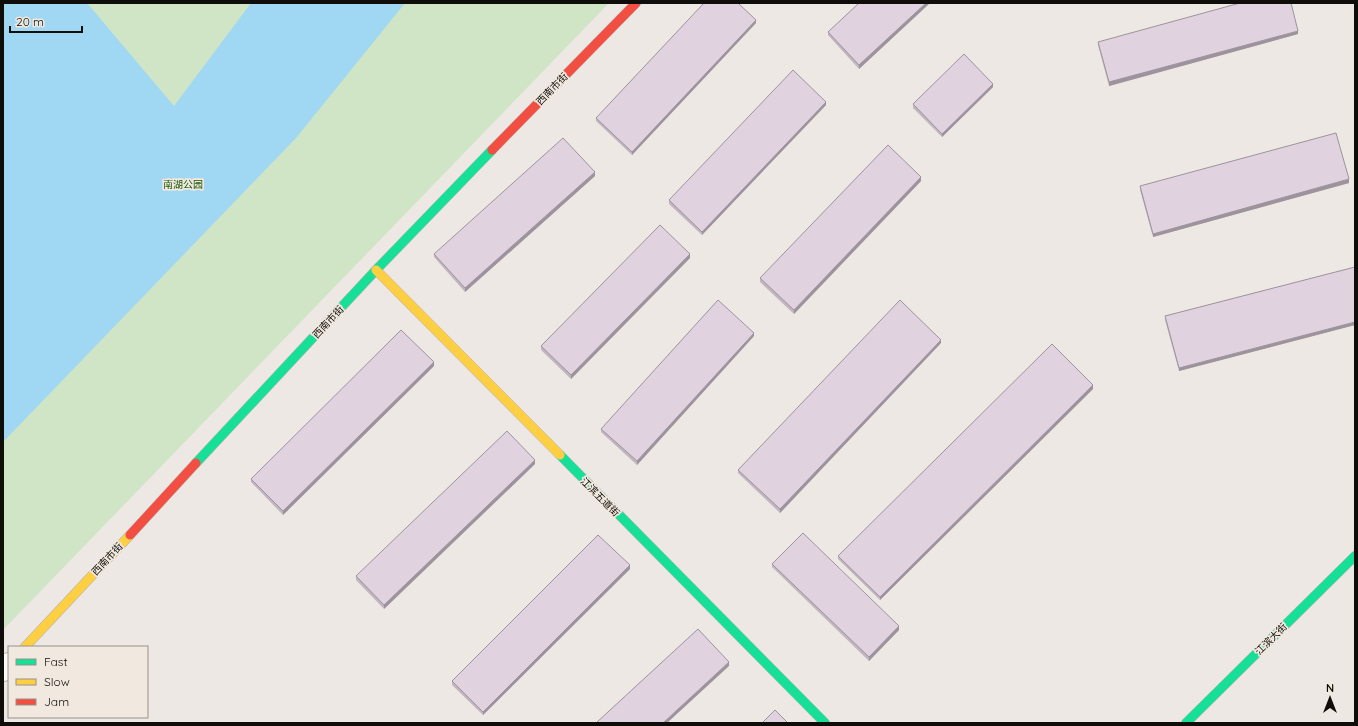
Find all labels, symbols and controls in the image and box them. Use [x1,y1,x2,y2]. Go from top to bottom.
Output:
scale bar [10,8,82,34]
text: 20 m [16,14,44,29]
street label: 西南市街 [533,70,571,108]
park label: 南湖公园 [163,178,203,191]
street label: 西南市街 [310,303,346,341]
street label: 江滨五道街 [578,475,622,519]
street label: 西南市街 [89,540,125,578]
street label: 江滨大街 [1252,620,1290,658]
legend [8,646,148,718]
text: Fast [44,654,68,669]
text: Slow [44,674,70,689]
north arrow [1310,678,1350,718]
text: N [1326,681,1334,695]
text: Jam [44,694,69,709]

